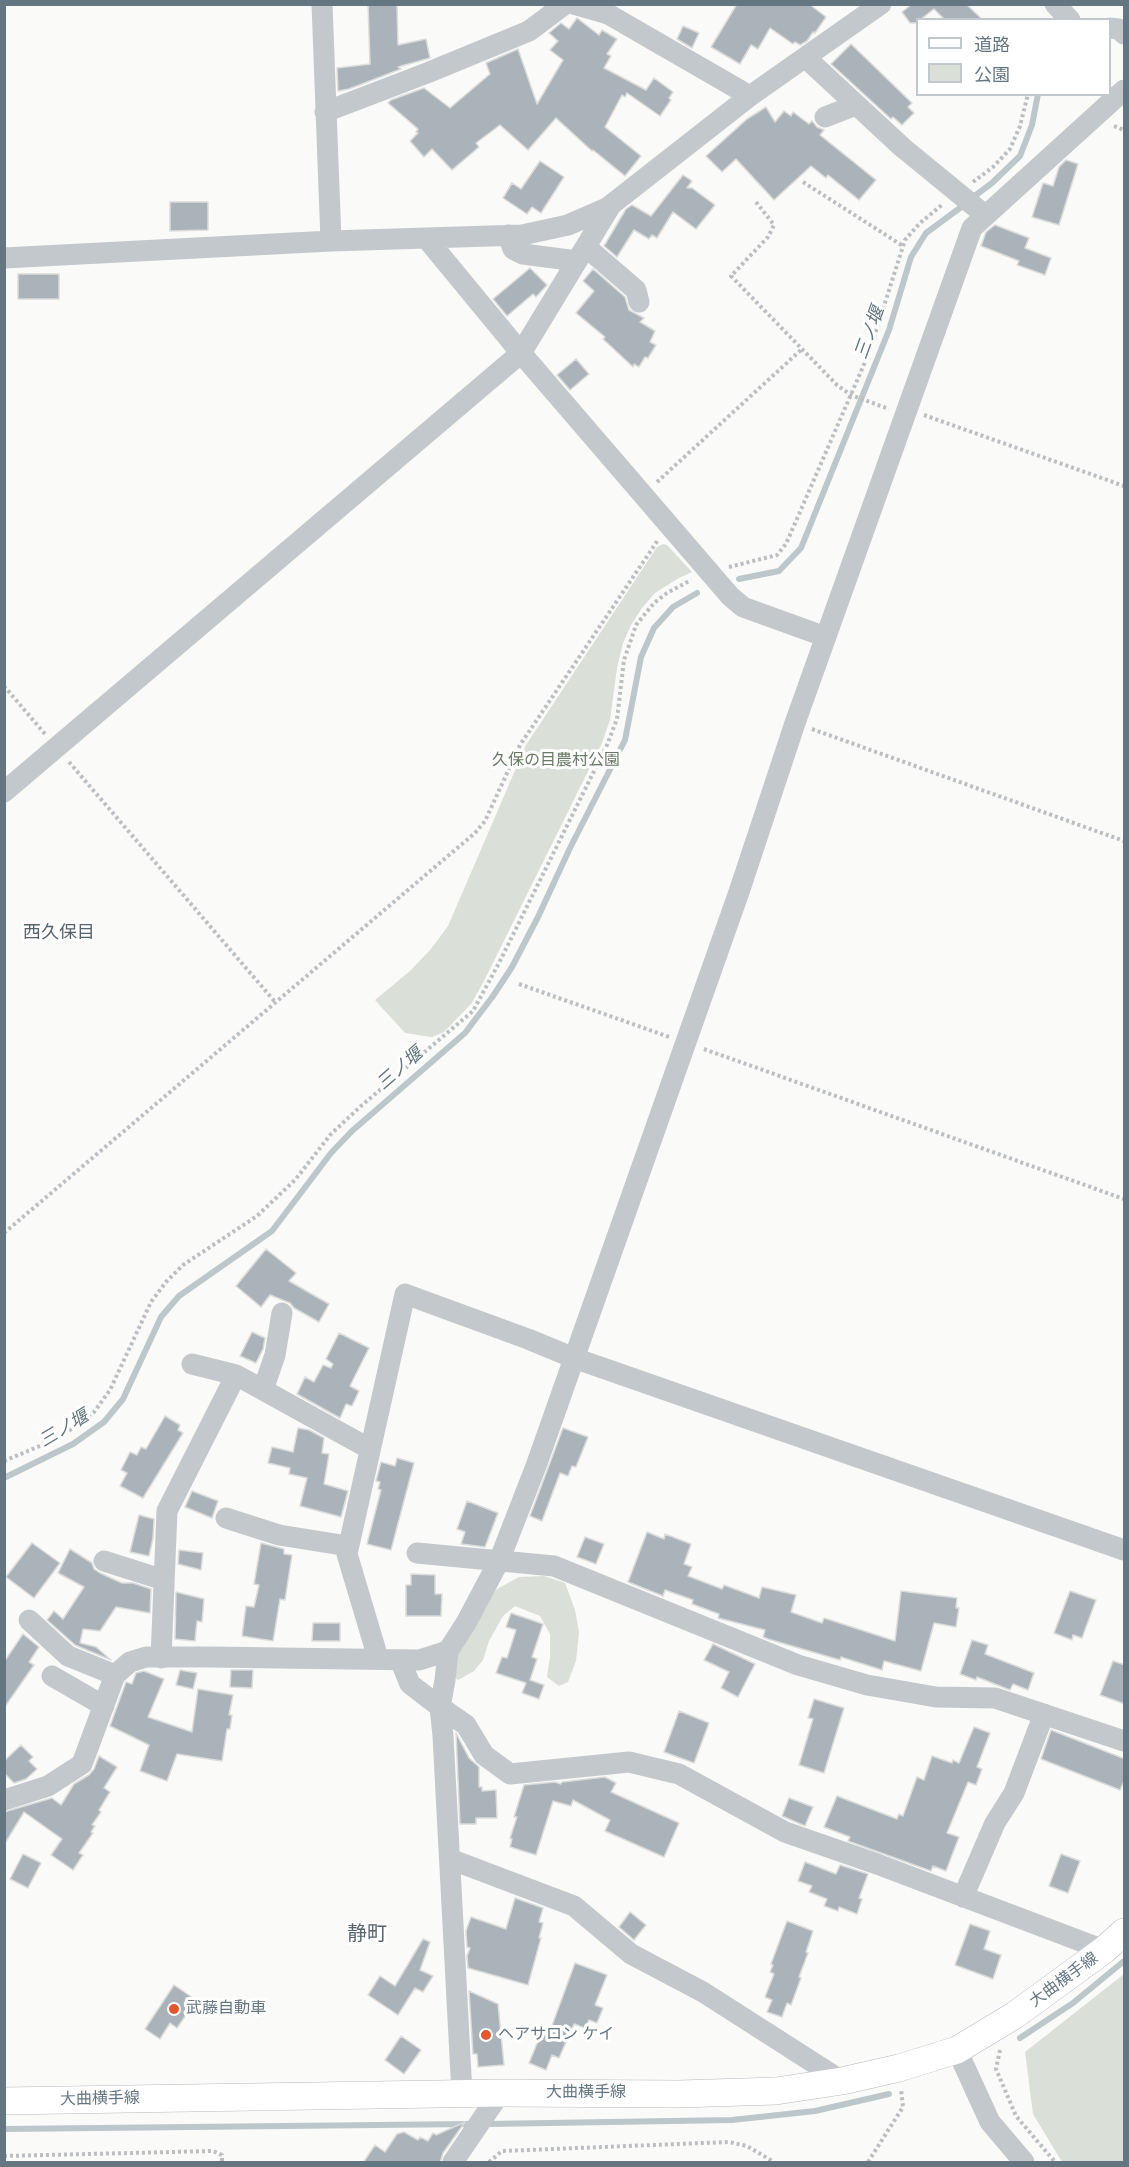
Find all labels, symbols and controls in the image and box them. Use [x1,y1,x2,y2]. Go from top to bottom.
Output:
legend [916,18,1111,96]
text: 道路 [974,34,1010,56]
text: 公園 [974,64,1010,86]
water label: 三ノ堰 [851,304,889,362]
park label: 久保の目農村公園 [492,751,620,771]
district label: 西久保目 [23,922,95,944]
water label: 三ノ堰 [373,1043,427,1095]
water label: 三ノ堰 [35,1406,93,1452]
district label: 静町 [347,1922,387,1946]
street label: 大曲横手線 [1026,1949,1102,2011]
place label: 武藤自動車 [186,1999,266,2019]
marker: 武藤自動車 [167,2002,181,2016]
place label: ヘアサロン ケイ [498,2025,614,2045]
marker: ヘアサロン ケイ [479,2028,493,2042]
street label: 大曲横手線 [546,2083,626,2103]
street label: 大曲横手線 [60,2089,140,2109]

